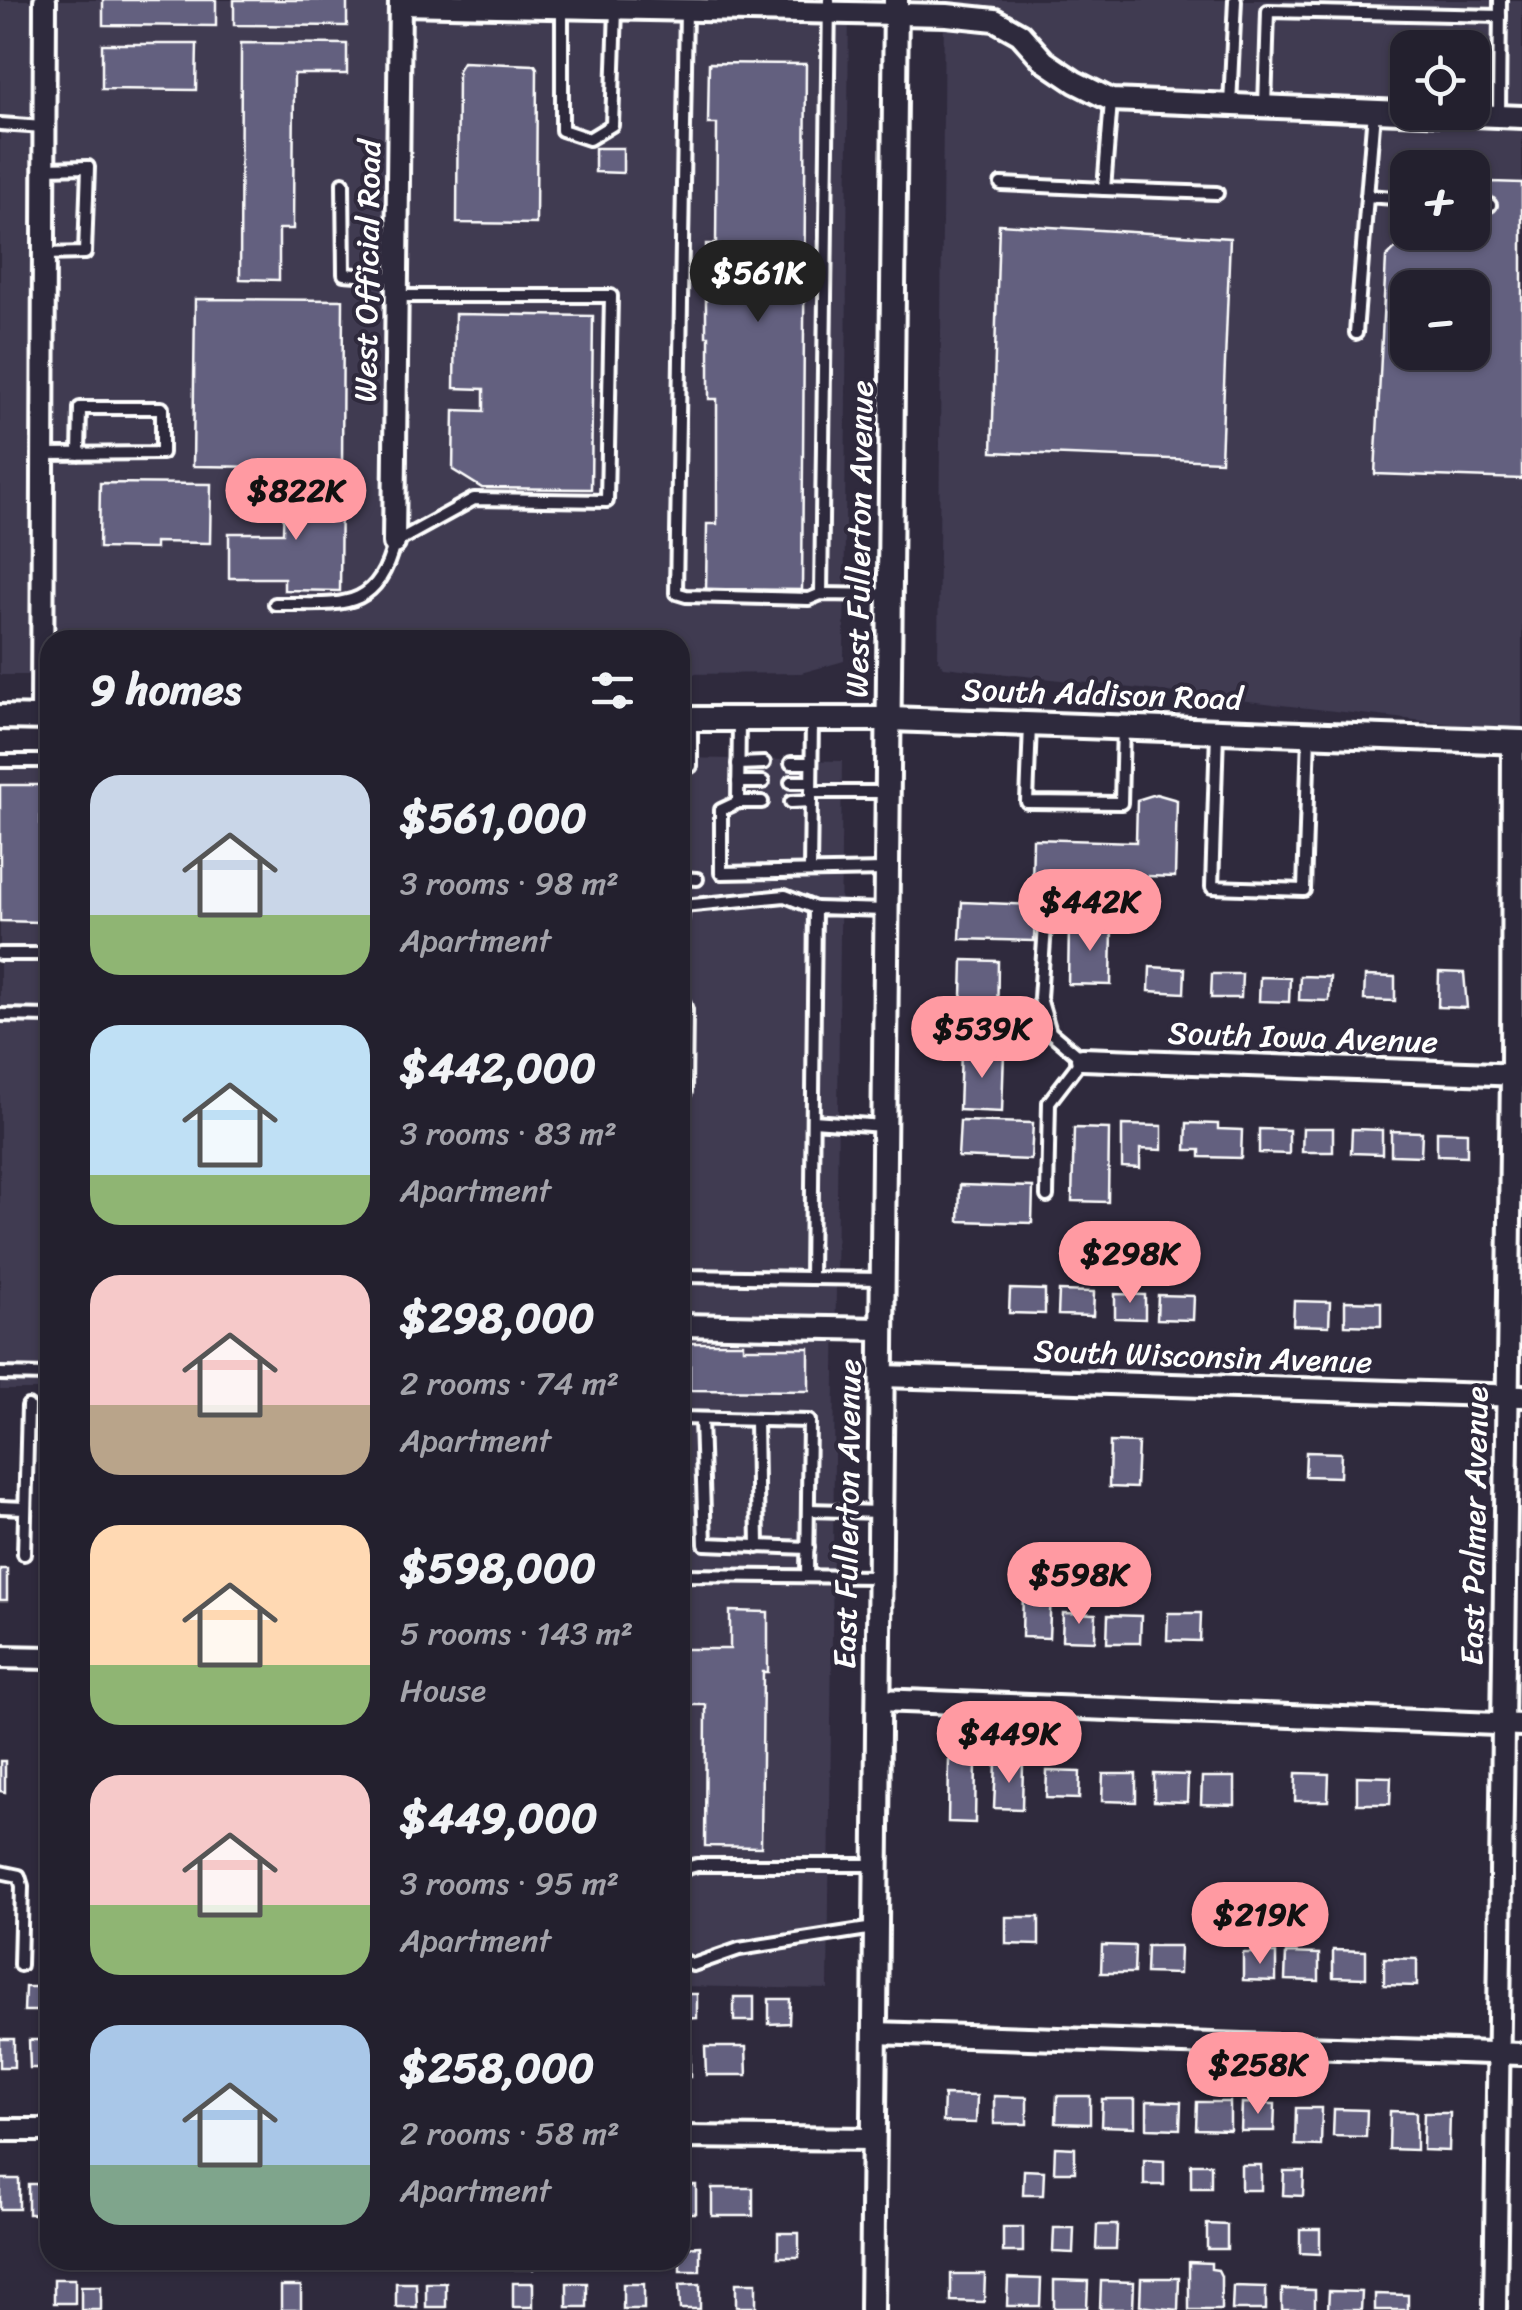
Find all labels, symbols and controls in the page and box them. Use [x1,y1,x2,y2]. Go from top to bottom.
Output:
map controls [1390,30,1490,370]
button: locate [1390,30,1490,130]
street label: West Official Road [337,137,398,403]
button: + [1390,150,1490,250]
pin: $561K [688,240,828,325]
text: $561K [712,244,804,301]
button: − [1390,270,1490,370]
street label: West Fullerton Avenue [828,380,891,698]
pin: $822K [226,458,366,543]
text: $822K [247,462,345,519]
text: 9 homes [90,653,241,727]
street label: South Addison Road [961,661,1246,728]
icon: filters [585,663,640,718]
text: $561,000 [400,781,587,855]
icon: home [170,815,290,935]
text: 3 rooms · 98 m² [400,855,619,912]
pin: $442K [1020,869,1160,954]
text: $442K [1040,873,1140,930]
text: Apartment [400,912,551,969]
pin: $539K [912,996,1052,1081]
text: $539K [933,1000,1031,1057]
street label: South Iowa Avenue [1167,1004,1439,1071]
text: $442,000 [400,1031,596,1105]
icon: home [170,1065,290,1185]
text: 3 rooms · 83 m² [400,1105,617,1162]
text: Apartment [400,1162,551,1219]
pin: $298K [1060,1221,1200,1306]
text: $298K [1081,1225,1179,1282]
text: $298,000 [400,1281,595,1355]
icon: home [170,1315,290,1435]
street label: South Wisconsin Avenue [1033,1322,1373,1391]
text: 2 rooms · 74 m² [400,1355,619,1412]
street label: East Fullerton Avenue [816,1358,879,1670]
street label: East Palmer Avenue [1444,1386,1505,1666]
text: Apartment [400,1412,551,1469]
text: $598,000 [400,1531,596,1605]
pin: $598K [1009,1542,1149,1627]
text: $598K [1029,1546,1129,1603]
icon: home [170,1565,290,1685]
text: 5 rooms · 143 m² [400,1605,633,1662]
text: House [400,1662,486,1719]
pin: $449K [939,1701,1079,1786]
text: $449K [959,1705,1059,1762]
text: $449,000 [400,1781,597,1855]
icon: home [170,1815,290,1935]
text: 3 rooms · 95 m² [400,1855,619,1912]
pin: $219K [1190,1882,1330,1967]
text: $219K [1214,1886,1306,1943]
text: Apartment [400,1912,551,1969]
text: $258,000 [400,2031,594,2105]
pin: $258K [1188,2032,1328,2117]
text: $258K [1209,2036,1307,2093]
icon: home [170,2065,290,2185]
text: 2 rooms · 58 m² [400,2105,620,2162]
text: Apartment [400,2162,551,2219]

